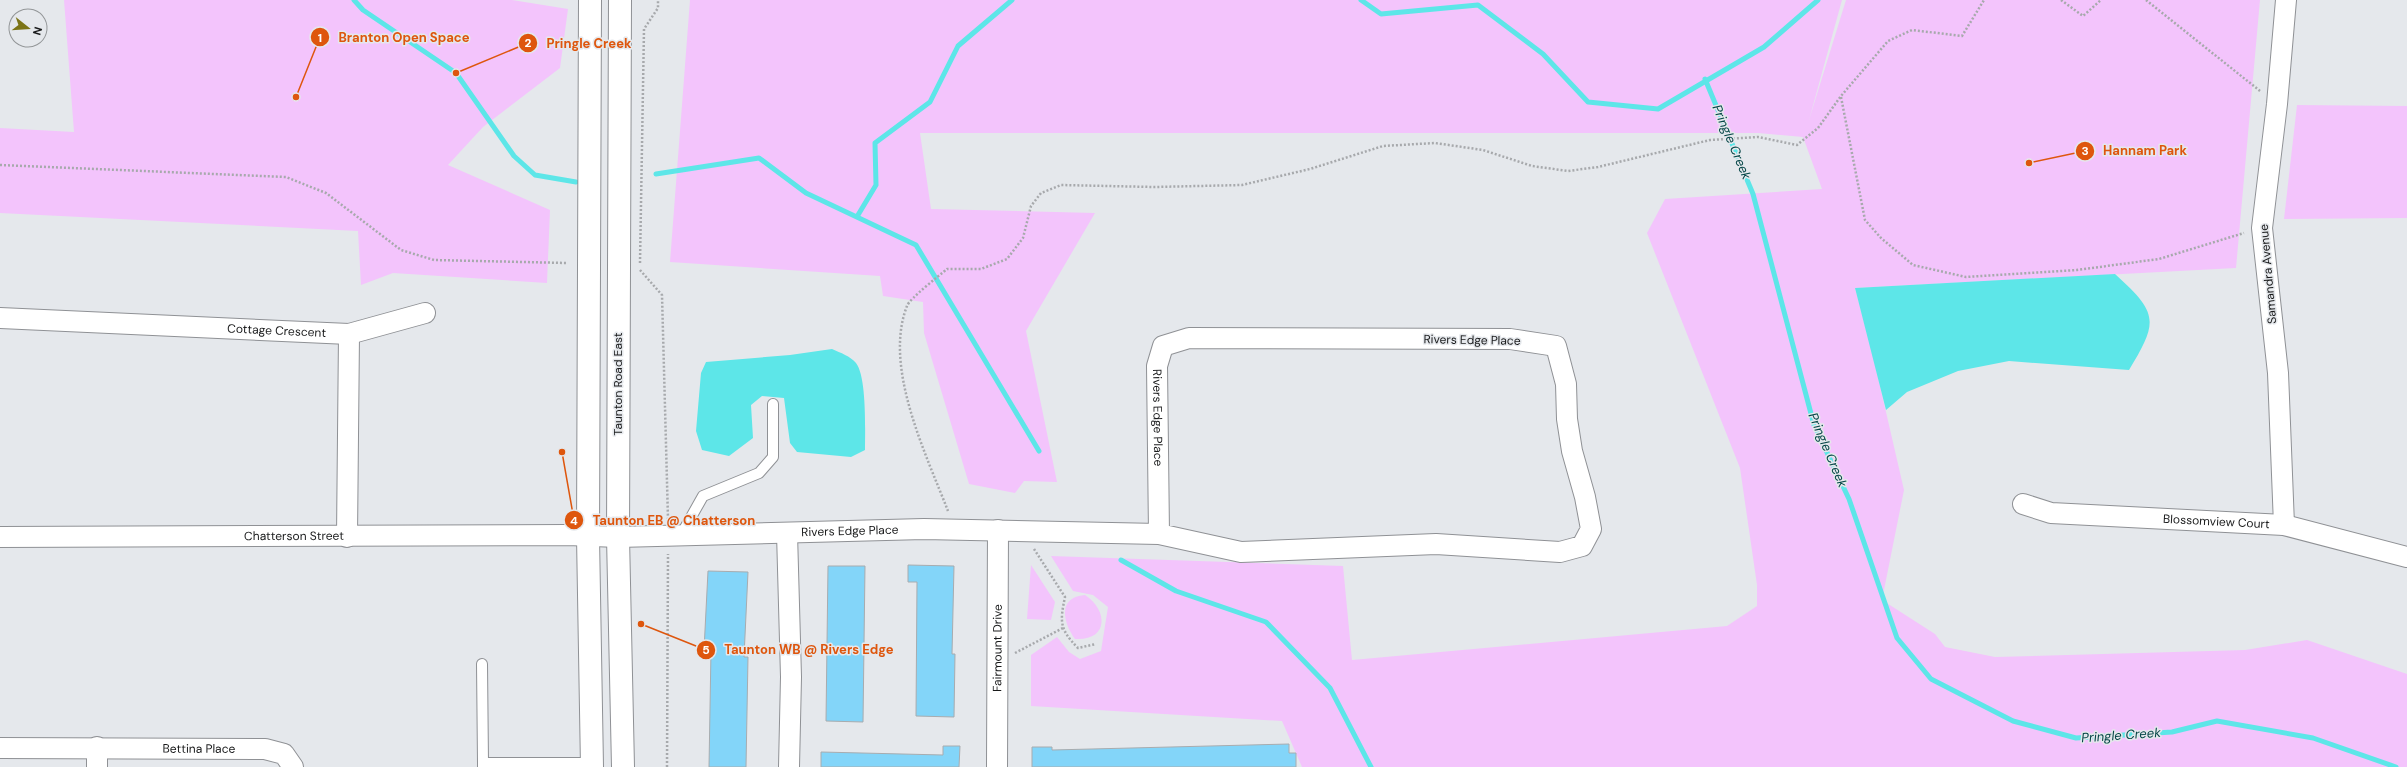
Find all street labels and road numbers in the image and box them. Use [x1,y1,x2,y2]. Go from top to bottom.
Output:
street label: Samandra Avenue [2256,223,2280,325]
street label: Cottage Crescent [227,320,327,341]
street label: Rivers Edge Place [1423,331,1521,349]
street label: Taunton Road East [610,332,626,435]
street label: Rivers Edge Place [1149,369,1166,467]
street label: Blossomview Court [2163,511,2270,532]
street label: Rivers Edge Place [801,522,899,540]
street label: Chatterson Street [244,528,344,544]
street label: Fairmount Drive [989,604,1006,692]
street label: Bettina Place [163,741,236,757]

